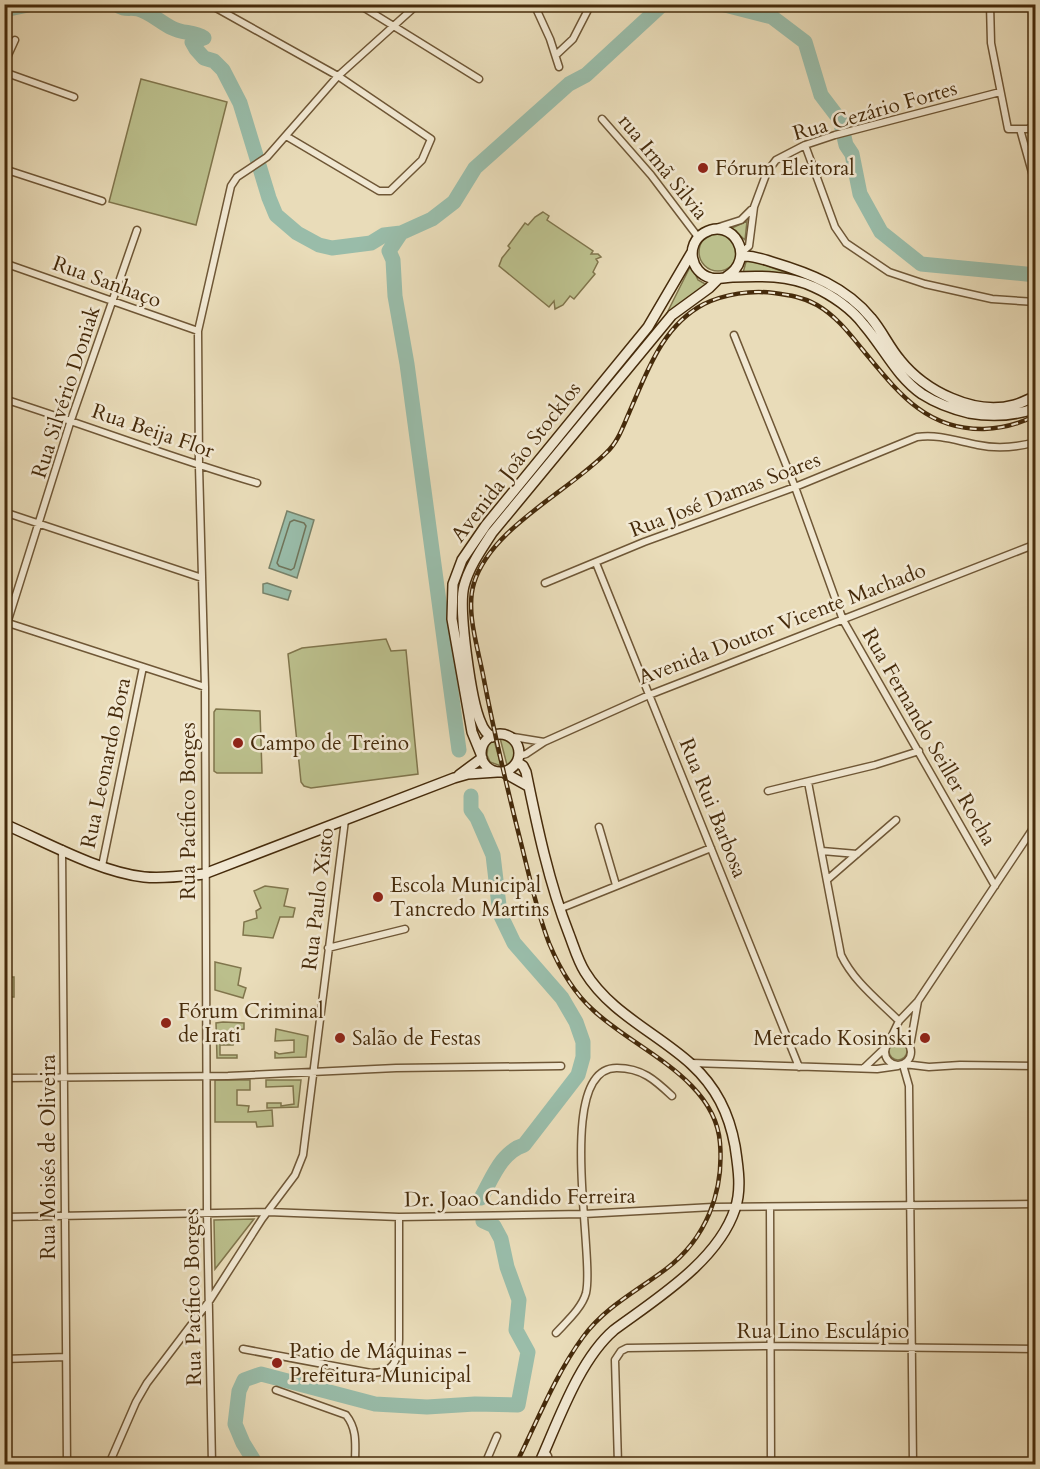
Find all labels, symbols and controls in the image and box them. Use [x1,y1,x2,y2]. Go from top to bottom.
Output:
street label: Rua Cezário Fortes [789,74,961,148]
street label: rua Irmã Silvia [611,108,715,226]
place label: Fórum Eleitoral [715,154,855,183]
marker: Fórum Eleitoral [696,161,710,175]
street label: Rua Sanhaço [49,249,165,315]
street label: Rua Silvério Doniak [24,301,108,482]
street label: Avenida João Stocklos [444,376,588,548]
street label: Rua Beija Flor [88,397,218,466]
street label: Rua José Damas Soares [625,445,825,545]
street label: Avenida Doutor Vicente Machado [634,556,930,692]
street label: Rua Fernando Seiller Rocha [855,623,1003,851]
street label: Rua Leonardo Bora [74,675,138,851]
street label: Rua Pacífico Borges [174,722,203,900]
place label: Campo de Treino [250,729,409,758]
street label: Rua Rui Barbosa [672,734,754,882]
marker: Campo de Treino [231,736,245,750]
street label: Rua Paulo Xisto [295,826,341,972]
place label: Escola Municipal Tancredo Martins [390,871,549,924]
marker: Escola Municipal Tancredo Martins [371,890,385,904]
place label: Fórum Criminal de Irati [178,997,324,1050]
marker: Fórum Criminal de Irati [159,1016,173,1030]
place label: Salão de Festas [352,1024,481,1053]
place label: Mercado Kosinski [753,1024,913,1053]
marker: Salão de Festas [333,1031,347,1045]
marker: Mercado Kosinski [918,1031,932,1045]
street label: Rua Moisés de Oliveira [34,1054,63,1260]
street label: Dr. Joao Candido Ferreira [404,1181,636,1215]
street label: Rua Pacífico Borges [177,1208,209,1386]
street label: Rua Lino Esculápio [737,1317,909,1346]
place label: Patio de Máquinas - Prefeitura Municipal [289,1337,471,1390]
marker: Patio de Máquinas - Prefeitura Municipal [270,1356,284,1370]

